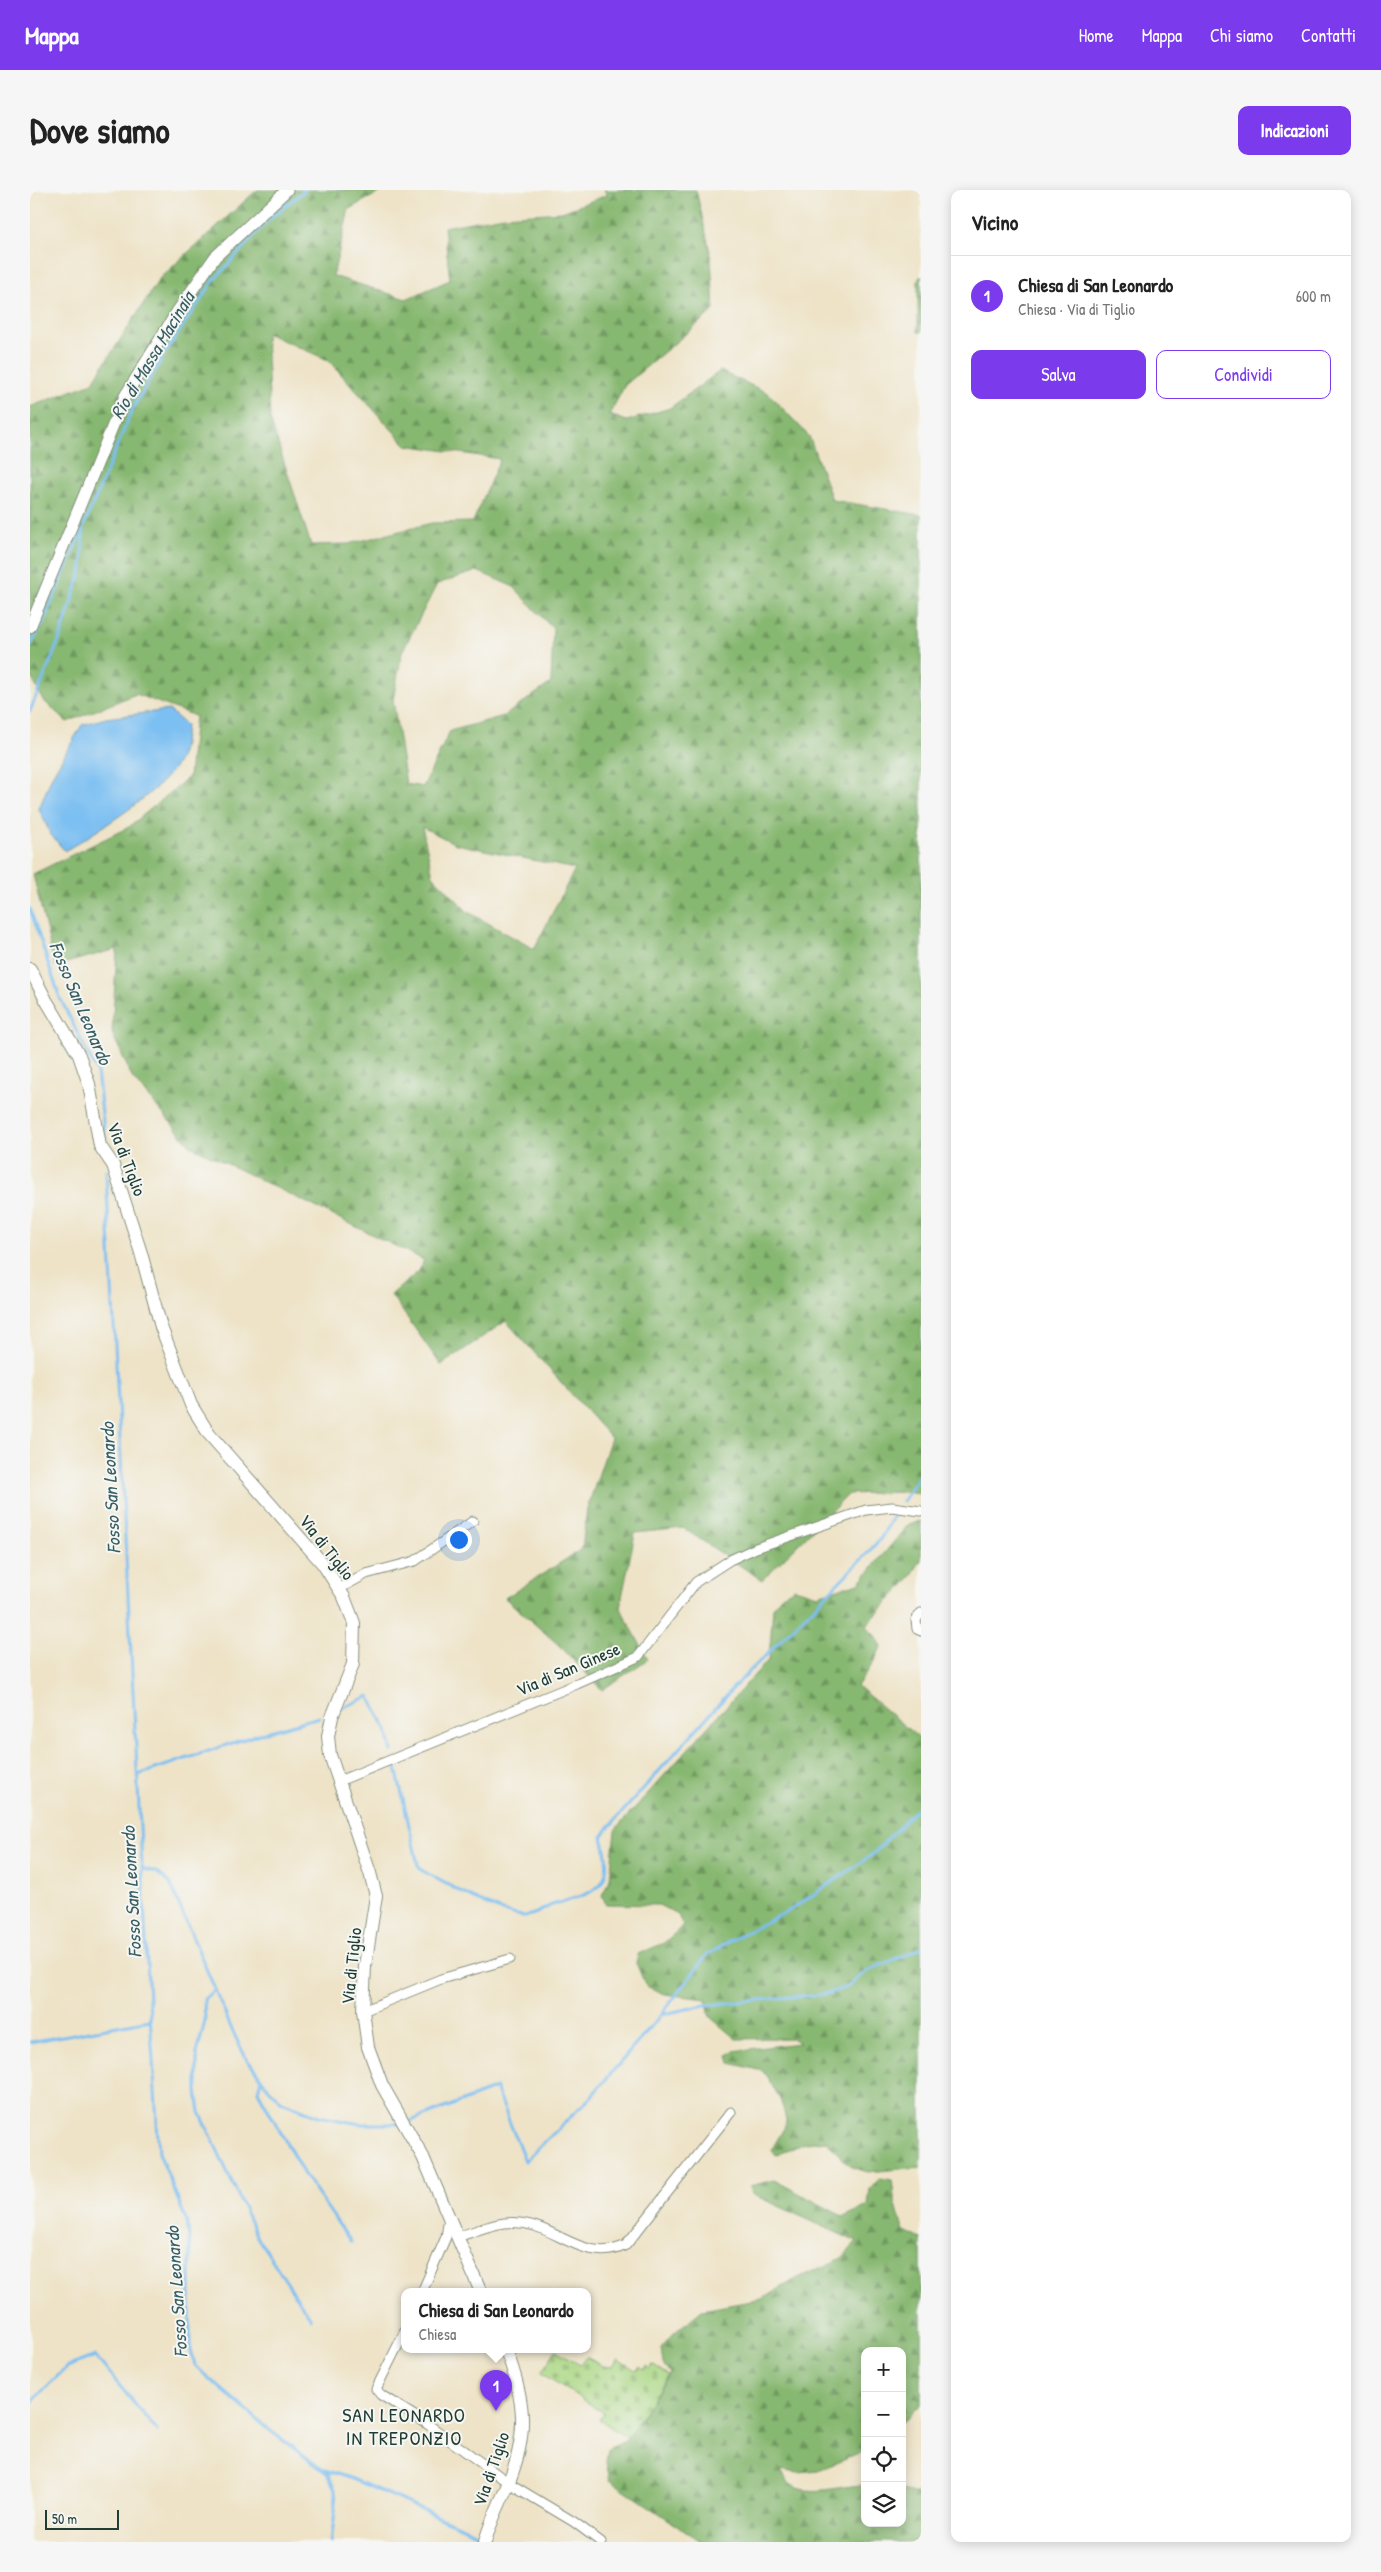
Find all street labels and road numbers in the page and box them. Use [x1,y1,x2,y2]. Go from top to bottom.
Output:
street label: Via di Tiglio [102,1119,152,1199]
street label: Via di Tiglio [293,1509,361,1585]
street label: Via di San Ginese [512,1636,624,1702]
street label: Via di Tiglio [335,1926,367,2006]
street label: Via di Tiglio [467,2428,515,2510]

